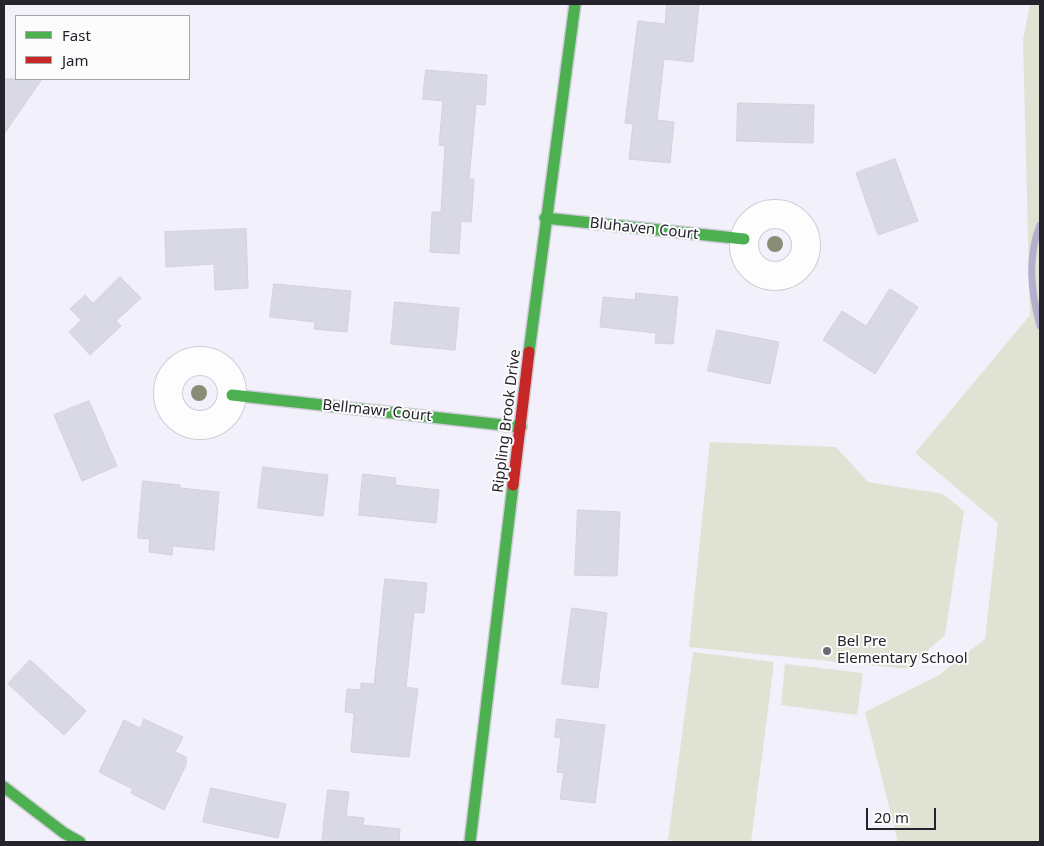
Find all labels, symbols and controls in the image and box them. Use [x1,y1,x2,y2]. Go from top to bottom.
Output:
legend [15,15,190,80]
text: Fast [62,25,91,45]
text: Jam [62,50,89,70]
street label: Bluhaven Court [589,214,699,244]
street label: Rippling Brook Drive [489,348,525,494]
street label: Bellmawr Court [322,396,432,426]
place label: Bel Pre Elementary School [837,633,968,668]
marker: Bel Pre Elementary School [821,645,833,657]
scale bar [869,798,939,830]
text: 20 m [874,807,909,827]

